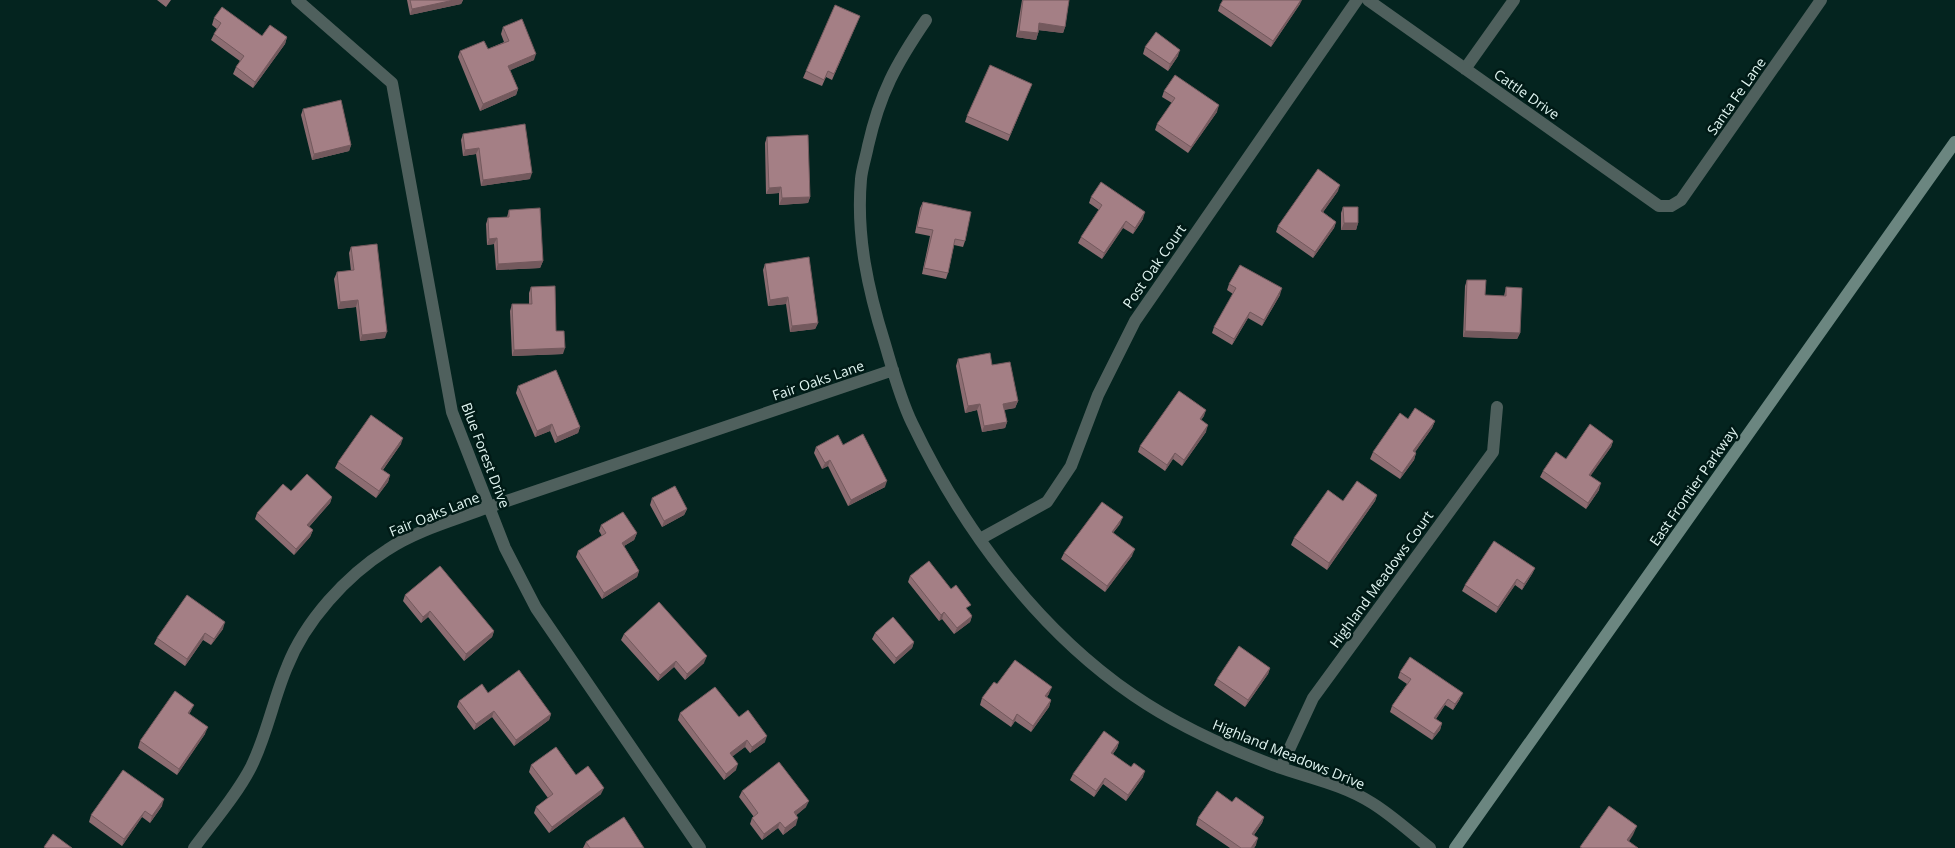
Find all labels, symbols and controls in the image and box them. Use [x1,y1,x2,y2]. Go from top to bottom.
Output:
street label: Santa Fe Lane [1702,53,1770,139]
street label: Cattle Drive [1490,64,1564,124]
street label: Post Oak Court [1118,220,1190,312]
street label: Fair Oaks Lane [770,355,866,405]
street label: Blue Forest Drive [457,400,515,511]
street label: East Frontier Parkway [1645,422,1742,549]
street label: Fair Oaks Lane [386,487,482,541]
street label: Highland Meadows Court [1325,507,1437,651]
street label: Highland Meadows Drive [1210,715,1368,793]

